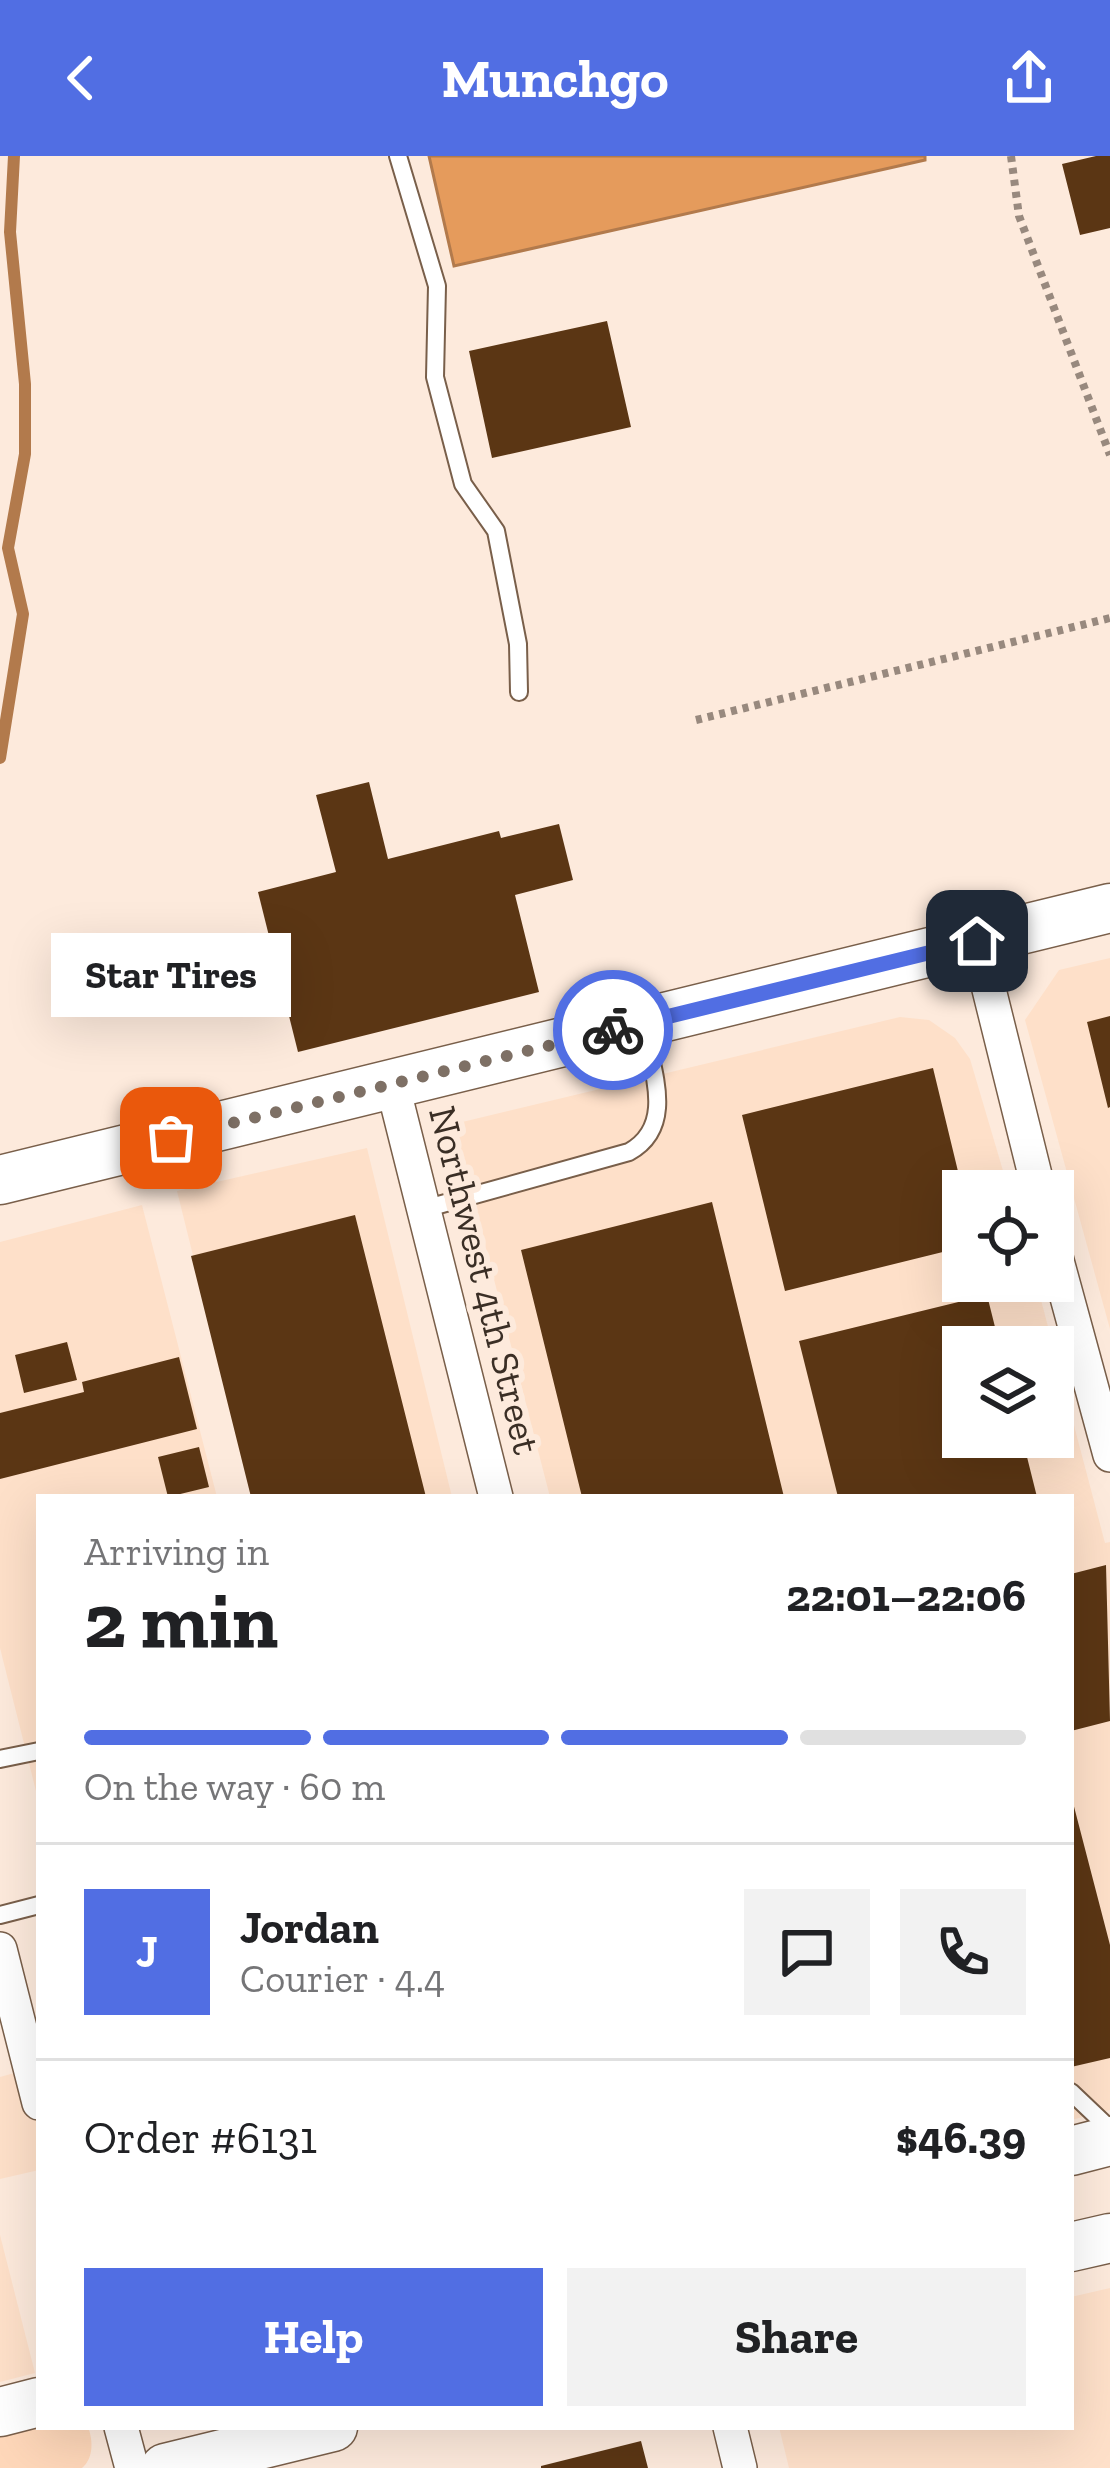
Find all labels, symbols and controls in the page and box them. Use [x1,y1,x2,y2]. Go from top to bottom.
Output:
icon: back [48,45,114,111]
icon: share [996,45,1062,111]
text: Munchgo [442,46,668,111]
pin [926,890,1028,992]
icon: home [944,908,1010,974]
callout: Star Tires [51,934,291,1018]
text: Star Tires [85,951,257,998]
courier [553,970,673,1090]
icon: bike [580,997,646,1063]
pin [120,1087,222,1189]
street label: Northwest 4th Street [419,1101,551,1459]
icon: bag [138,1105,204,1171]
map controls [942,1170,1074,1458]
button: locate [942,1170,1074,1302]
button: layers [942,1326,1074,1458]
text: Arriving in [84,1528,269,1575]
text: 22:01–22:06 [786,1569,1026,1623]
text: 2 min [84,1573,278,1667]
text: On the way · 60 m [84,1763,385,1810]
button: chat [744,1889,870,2015]
button: phone [900,1889,1026,2015]
text: Jordan [240,1901,379,1955]
text: J [136,1925,158,1979]
text: Courier · 4.4 [240,1955,445,2002]
text: Order #6131 [84,2111,317,2165]
text: $46.39 [896,2111,1026,2165]
button: Help [84,2268,543,2406]
button: Share [567,2268,1026,2406]

